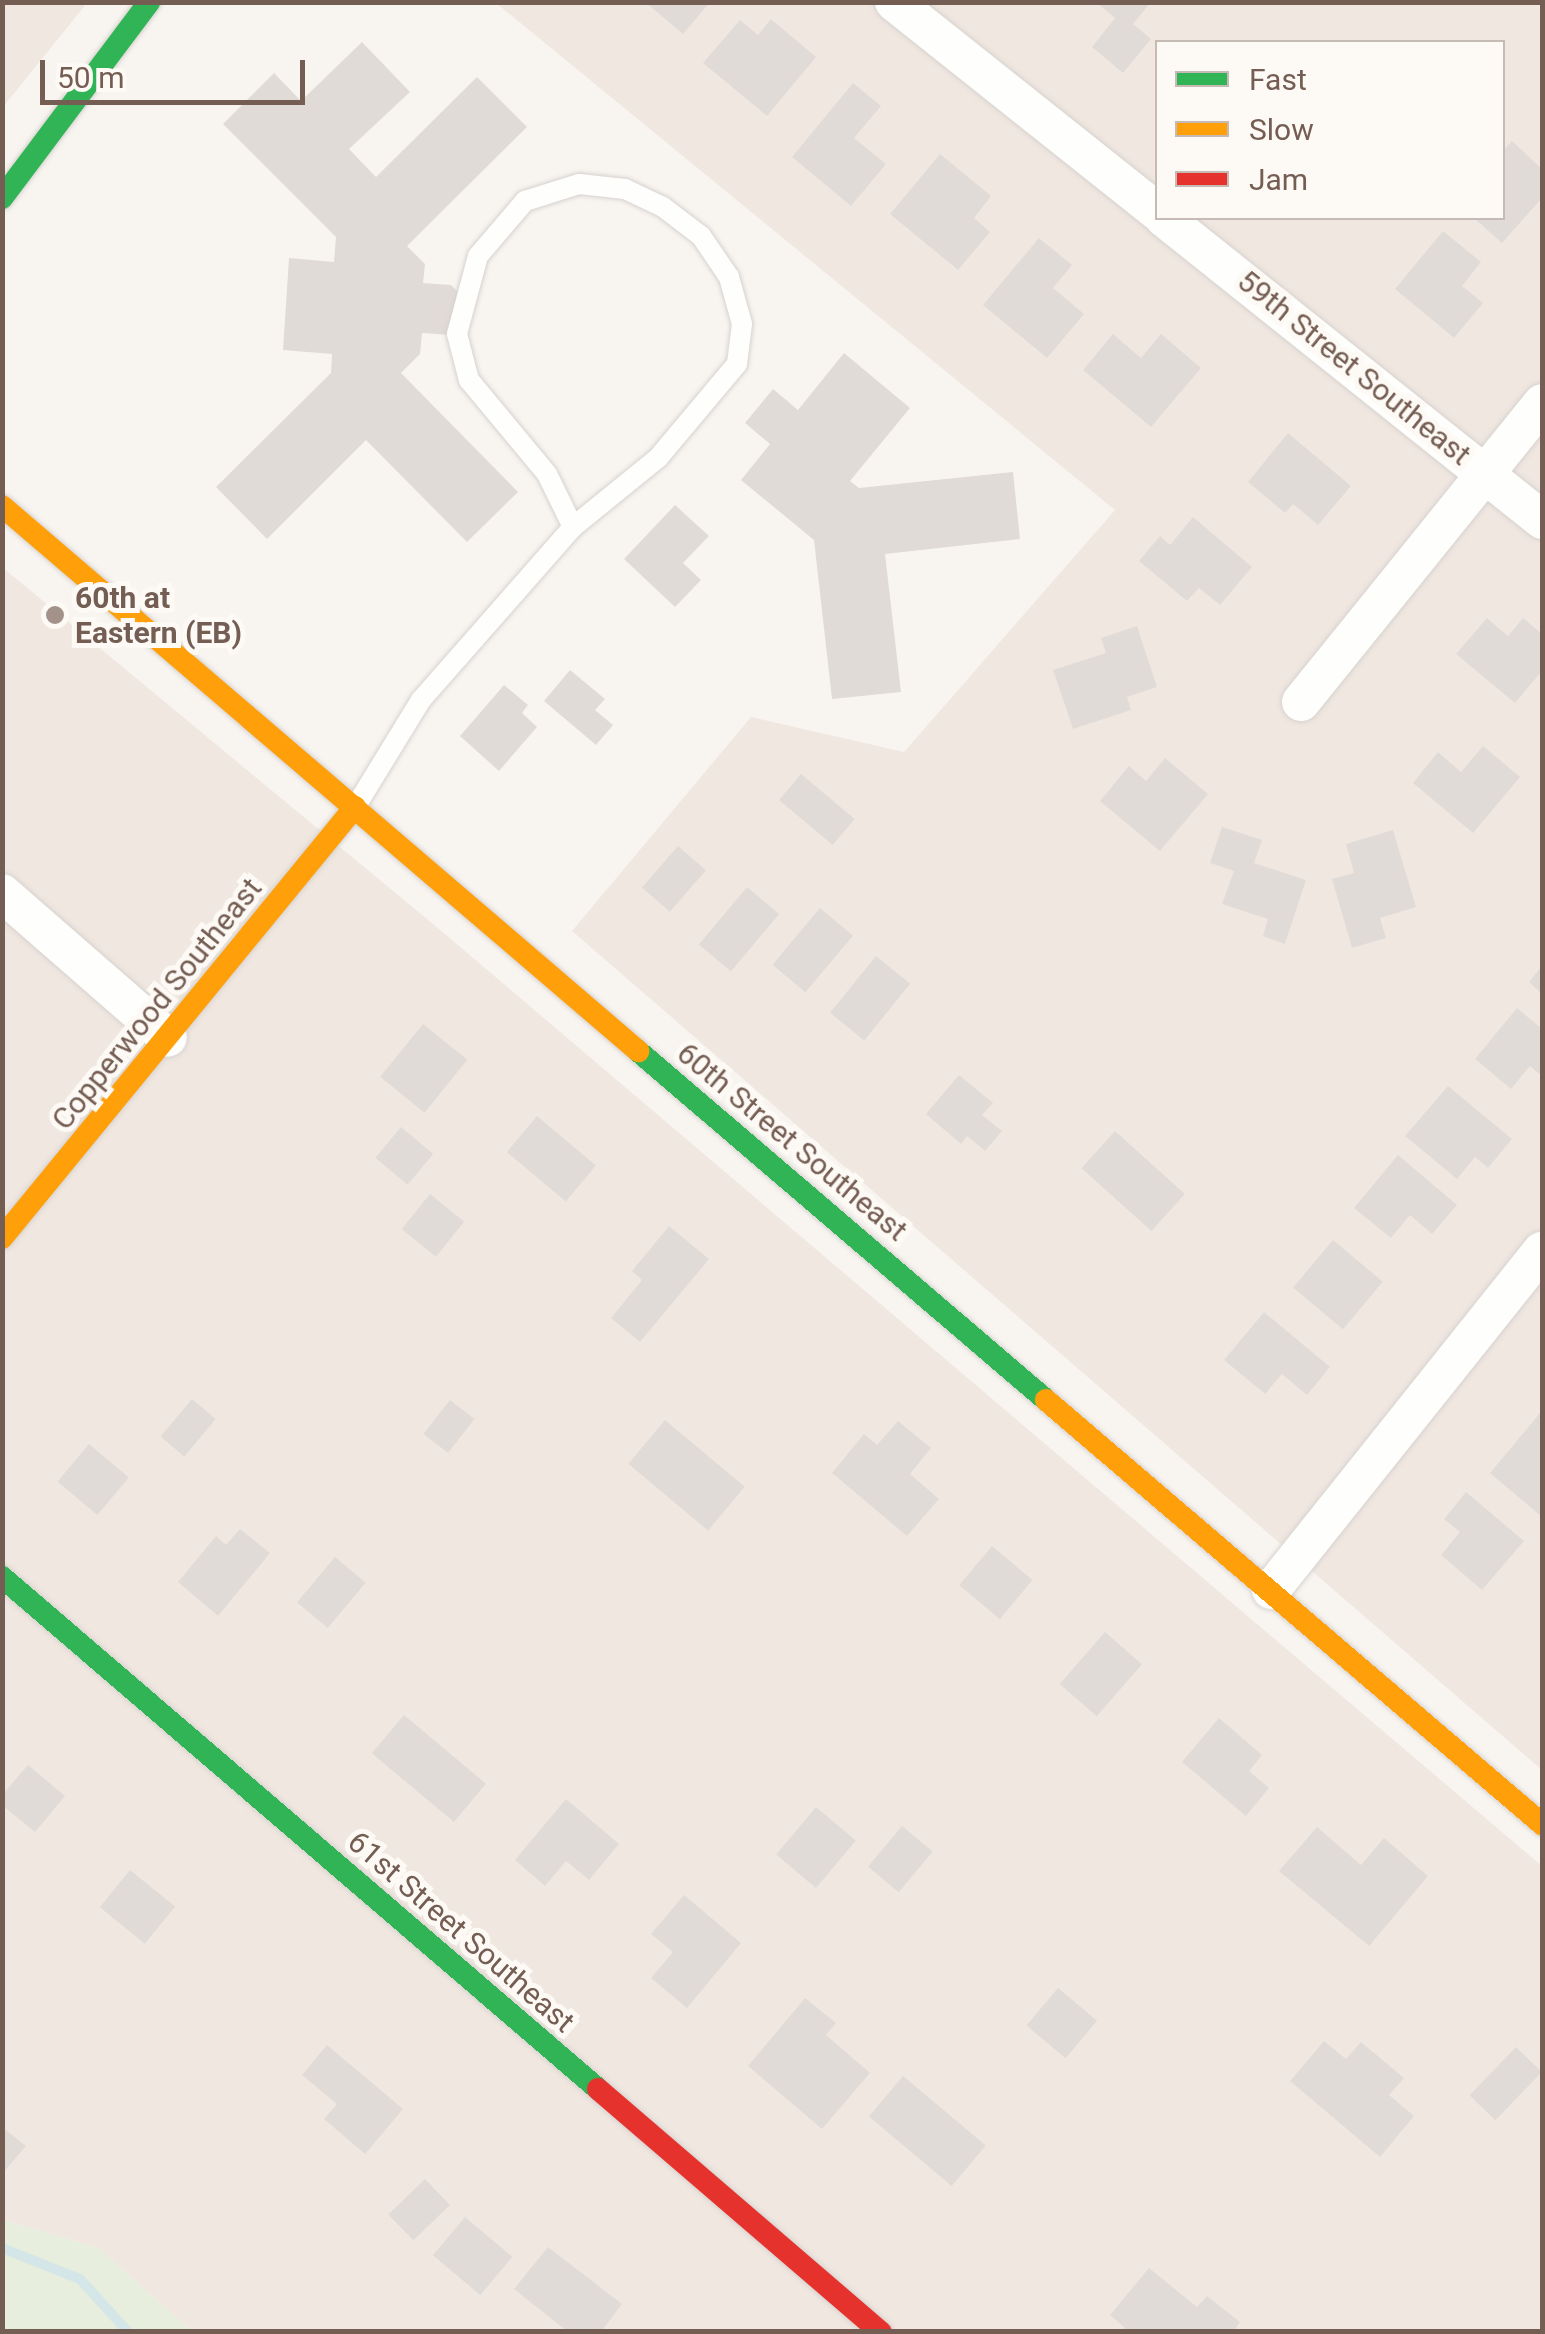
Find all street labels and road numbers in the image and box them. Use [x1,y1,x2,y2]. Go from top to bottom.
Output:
street label: 59th Street Southeast [1230,263,1478,473]
street label: Copperwood Southeast [44,871,270,1137]
street label: 60th Street Southeast [670,1035,914,1249]
street label: 61st Street Southeast [340,1824,582,2040]

